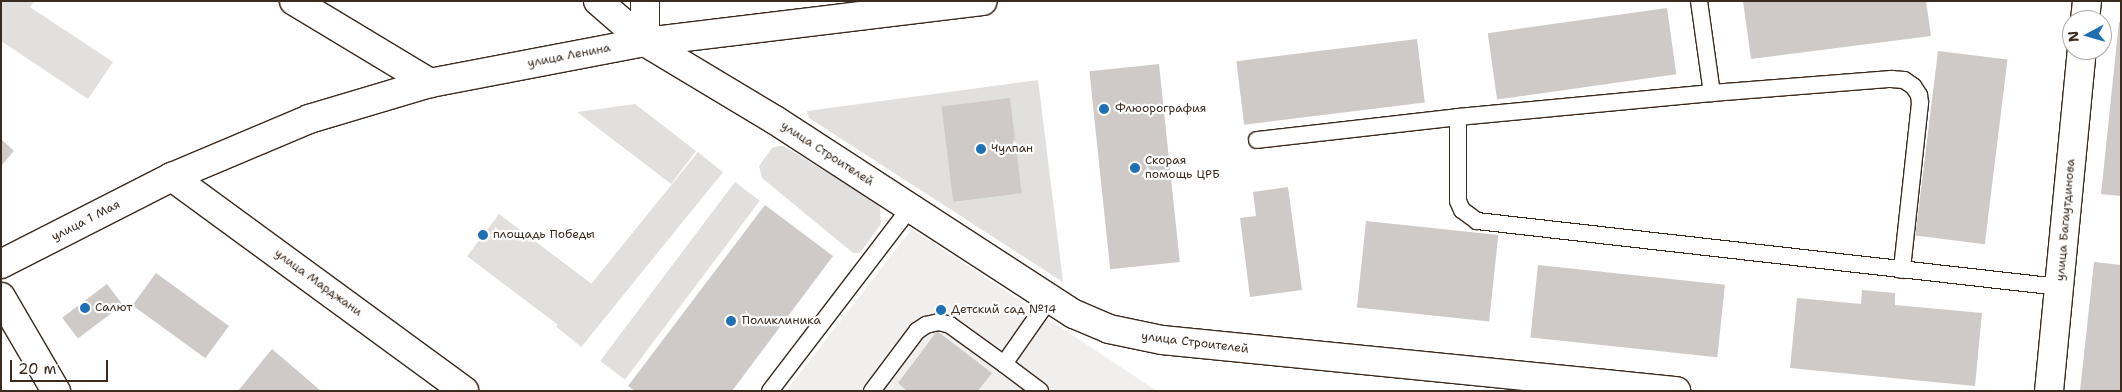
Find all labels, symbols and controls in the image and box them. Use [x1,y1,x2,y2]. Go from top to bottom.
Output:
north arrow [2062,10,2112,60]
text: N [2064,30,2083,43]
street label: улица Ленина [526,41,612,71]
marker: Флюорография [1097,102,1111,116]
place label: Флюорография [1115,102,1206,116]
street label: улица Строителей [778,119,876,189]
place label: Чулпан [991,142,1033,156]
marker: Чулпан [975,143,987,155]
place label: Скорая помощь ЦРБ [1145,154,1220,182]
street label: улица Багаутдинова [2053,158,2079,282]
marker: Скорая помощь ЦРБ [1129,162,1141,174]
street label: улица 1 Мая [49,198,123,244]
place label: площадь Победы [493,228,595,242]
marker: площадь Победы [477,229,489,241]
street label: улица Марджани [271,246,365,320]
place label: Салют [95,301,132,315]
marker: Салют [79,302,91,314]
place label: Детский сад №14 [951,303,1056,317]
marker: Детский сад №14 [935,304,947,316]
marker: Поликлиника [724,314,738,328]
place label: Поликлиника [742,314,821,328]
street label: улица Строителей [1141,329,1249,357]
scale bar [12,350,110,382]
text: 20 m [18,359,57,379]

